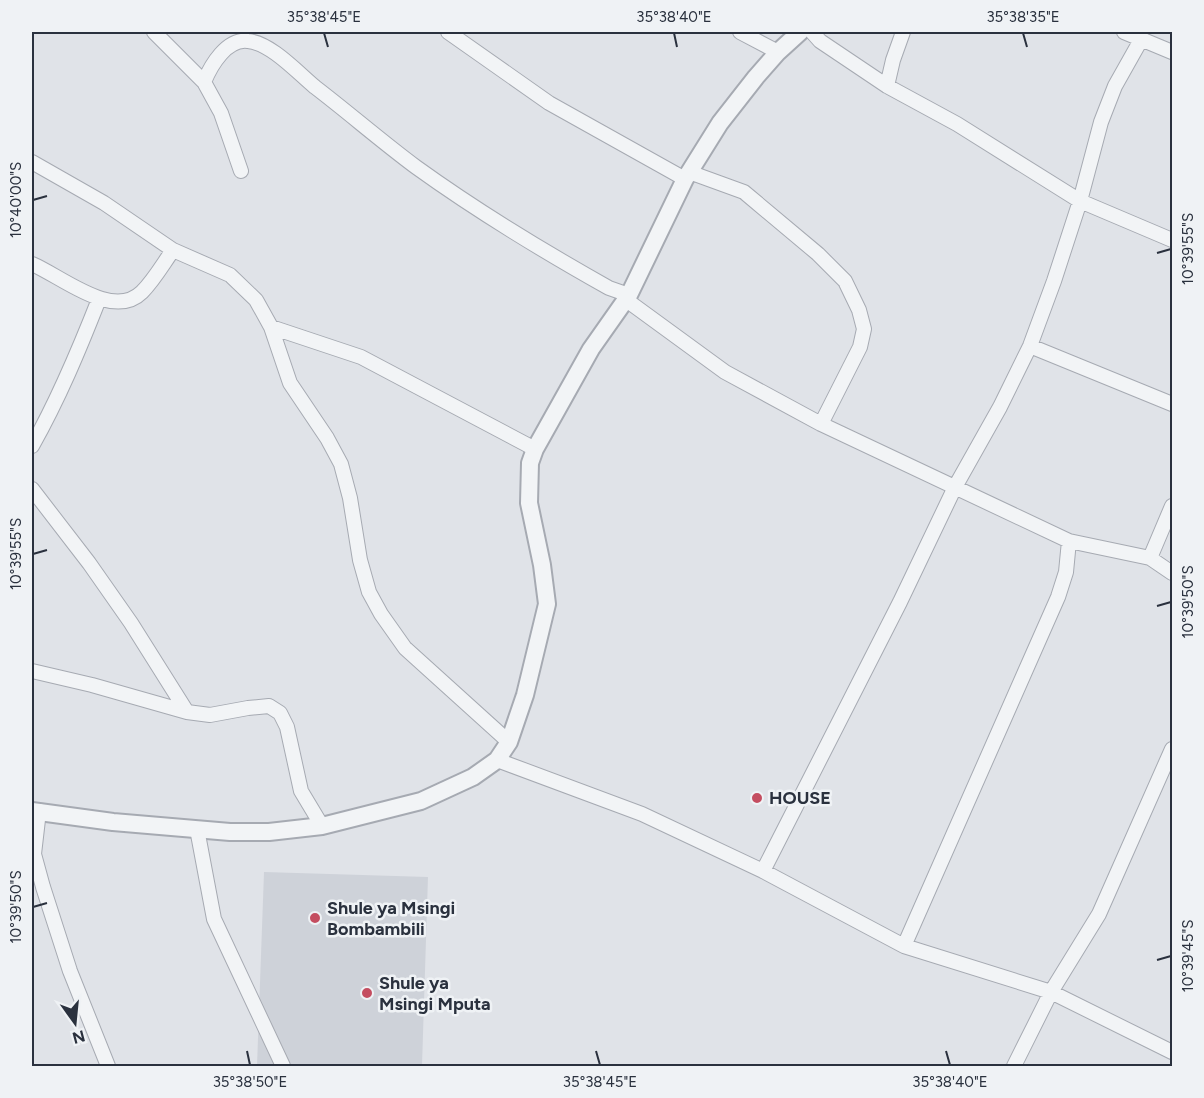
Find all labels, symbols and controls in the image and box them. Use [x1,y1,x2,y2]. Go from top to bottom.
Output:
text: 35°38'45"E [287,8,361,26]
text: 35°38'40"E [636,8,712,26]
text: 35°38'35"E [986,8,1060,26]
text: 10°40'00"S [7,162,25,238]
text: 10°39'55"S [1179,213,1197,285]
text: 10°39'55"S [7,518,25,590]
text: 10°39'50"S [1179,565,1197,639]
place label: HOUSE [769,787,831,809]
marker: HOUSE [750,791,764,805]
text: 10°39'50"S [7,870,25,944]
place label: Shule ya Msingi Bombambili [327,897,455,940]
marker: Shule ya Msingi Bombambili [308,911,322,925]
text: 10°39'45"S [1179,920,1197,992]
place label: Shule ya Msingi Mputa [379,972,491,1015]
marker: Shule ya Msingi Mputa [360,986,374,1000]
north arrow [45,993,105,1053]
text: N [70,1026,87,1048]
text: 35°38'50"E [213,1073,287,1091]
text: 35°38'45"E [563,1073,637,1091]
text: 35°38'40"E [912,1073,988,1091]

